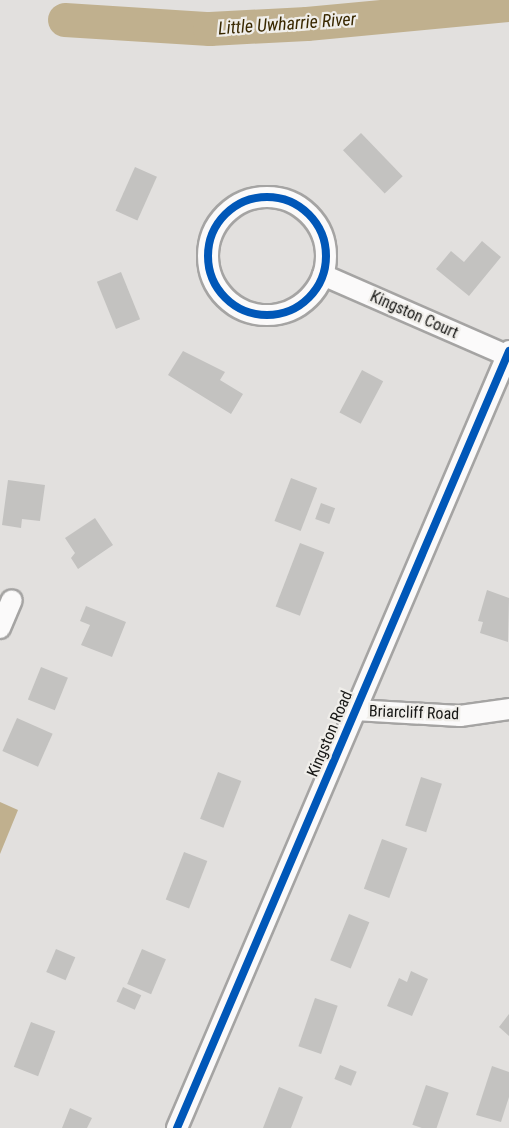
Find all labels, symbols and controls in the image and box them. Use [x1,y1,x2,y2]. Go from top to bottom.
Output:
water label: Little Uwharrie River [217,8,357,40]
street label: Kingston Court [367,287,461,343]
street label: Kingston Road [303,688,357,780]
street label: Briarcliff Road [369,702,459,724]

